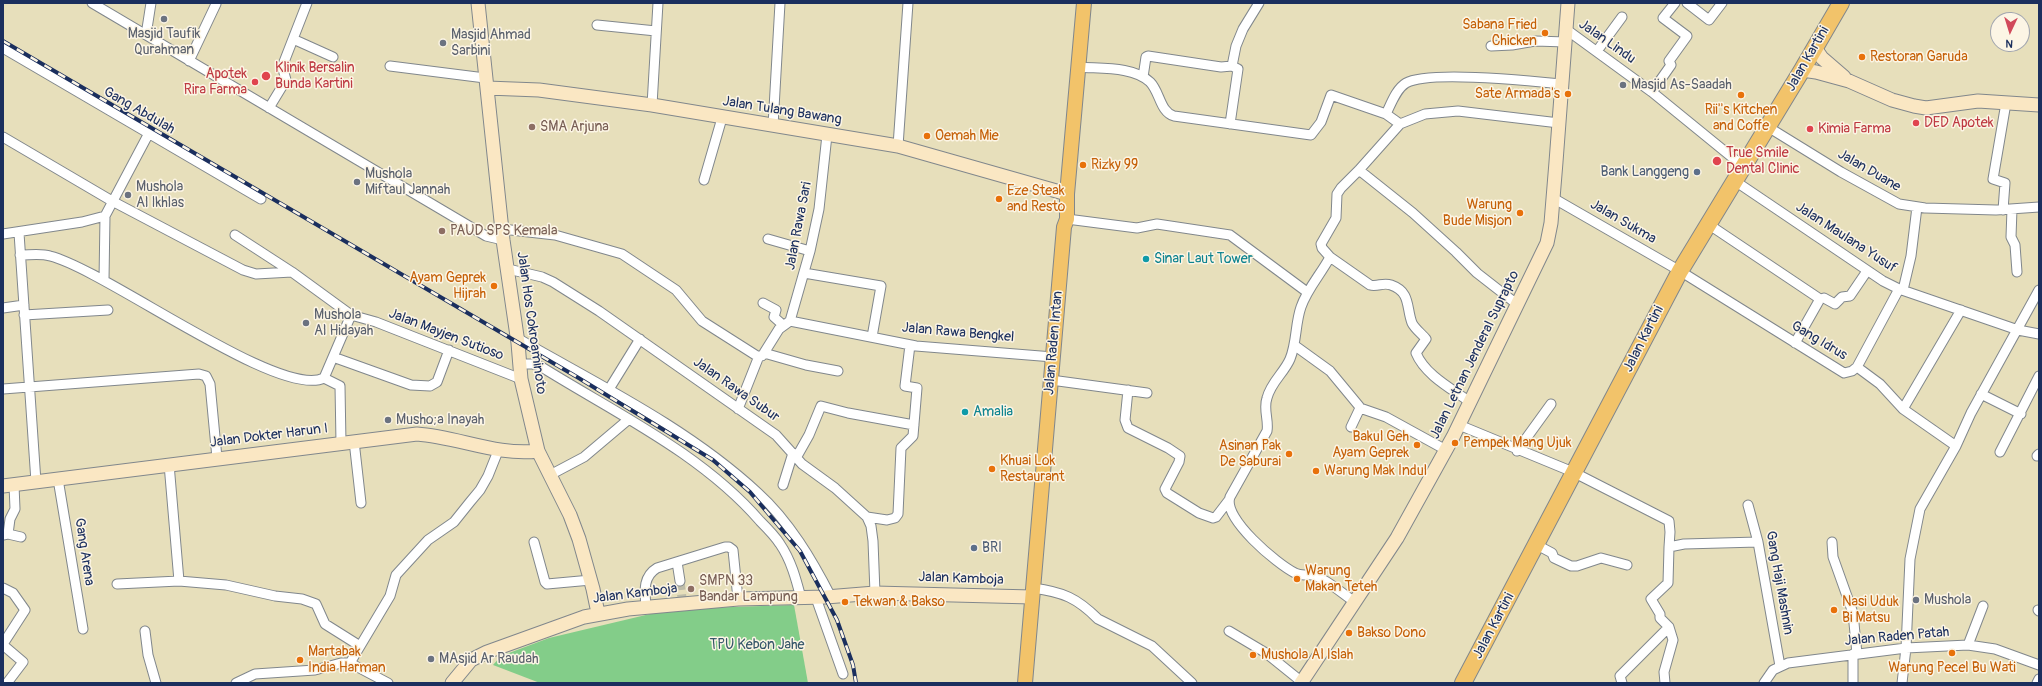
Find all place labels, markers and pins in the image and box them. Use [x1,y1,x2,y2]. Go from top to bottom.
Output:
marker: Masjid Taufik Qurahman [159,14,169,24]
place label: Sabana Fried Chicken [1462,17,1537,50]
place label: Masjid Taufik Qurahman [128,26,200,58]
place label: Masjid Ahmad Sarbini [451,27,531,60]
marker: Sabana Fried Chicken [1540,28,1550,38]
marker: Masjid Ahmad Sarbini [438,38,448,48]
place label: Restoran Garuda [1870,49,1968,65]
marker: Restoran Garuda [1857,52,1867,62]
place label: Klinik Bersalin Bunda Kartini [275,60,355,92]
place label: Apotek Rira Farma [184,66,247,98]
marker: Klinik Bersalin Bunda Kartini [260,70,272,82]
marker: Apotek Rira Farma [250,77,260,87]
place label: Masjid As-Saadah [1631,77,1732,93]
marker: Masjid As-Saadah [1618,80,1628,90]
place label: Sate Armada's [1475,86,1560,102]
marker: Sate Armada's [1563,89,1573,99]
marker: Rii''s Kitchen and Coffe [1736,90,1746,100]
place label: Rii''s Kitchen and Coffe [1705,102,1777,134]
place label: DED Apotek [1924,115,1993,131]
marker: DED Apotek [1911,118,1921,128]
place label: SMA Arjuna [540,119,609,135]
place label: Kimia Farma [1818,121,1891,137]
marker: SMA Arjuna [527,122,537,132]
marker: Kimia Farma [1805,124,1815,134]
place label: Oemah Mie [935,128,999,144]
marker: Oemah Mie [922,131,932,141]
place label: True Smile Dental Clinic [1726,145,1800,178]
marker: True Smile Dental Clinic [1711,155,1723,167]
place label: Rizky 99 [1091,157,1138,173]
marker: Rizky 99 [1078,160,1088,170]
place label: Bank Langgeng [1601,164,1689,180]
place label: Mushola Miftaul Jannah [365,166,450,198]
marker: Bank Langgeng [1692,167,1702,177]
marker: Mushola Miftaul Jannah [352,177,362,187]
place label: Mushola Al Ikhlas [136,179,184,212]
place label: Eze Steak and Resto [1007,183,1065,216]
marker: Mushola Al Ikhlas [123,190,133,200]
marker: Eze Steak and Resto [994,194,1004,204]
place label: Warung Bude Misjon [1443,197,1512,230]
marker: Warung Bude Misjon [1515,208,1525,218]
place label: PAUD SPS Kemala [450,223,557,239]
marker: PAUD SPS Kemala [437,226,447,236]
place label: Sinar Laut Tower [1154,251,1253,267]
marker: Sinar Laut Tower [1141,254,1151,264]
place label: Ayam Geprek Hijrah [409,270,486,302]
marker: Ayam Geprek Hijrah [489,281,499,291]
place label: Mushola Al Hidayah [314,307,373,340]
marker: Mushola Al Hidayah [301,318,311,328]
place label: Amalia [973,404,1013,420]
marker: Amalia [960,407,970,417]
place label: Musho;a Inayah [396,412,484,428]
marker: Musho;a Inayah [383,415,393,425]
place label: Bakul Geh Ayam Geprek [1332,429,1409,462]
place label: Pempek Mang Ujuk [1463,435,1572,451]
place label: Asinan Pak De Saburai [1219,438,1281,470]
marker: Pempek Mang Ujuk [1450,438,1460,448]
marker: Bakul Geh Ayam Geprek [1412,440,1422,450]
marker: Asinan Pak De Saburai [1284,449,1294,459]
place label: Khuai Lok Restaurant [1000,453,1065,486]
place label: Warung Mak Indul [1324,463,1427,479]
marker: Khuai Lok Restaurant [987,464,997,474]
marker: Warung Mak Indul [1311,466,1321,476]
place label: BRI [982,540,1002,556]
marker: BRI [969,543,979,553]
place label: Warung Makan Teteh [1305,563,1377,596]
place label: SMPN 33 Bandar Lampung [699,573,798,606]
marker: Warung Makan Teteh [1292,574,1302,584]
marker: SMPN 33 Bandar Lampung [686,584,696,594]
place label: Mushola [1924,592,1971,608]
place label: Tekwan & Bakso [853,594,945,610]
place label: Nasi Uduk Bi Matsu [1842,594,1899,626]
marker: Mushola [1911,595,1921,605]
marker: Tekwan & Bakso [840,597,850,607]
marker: Nasi Uduk Bi Matsu [1829,605,1839,615]
place label: Bakso Dono [1357,625,1426,641]
marker: Bakso Dono [1344,628,1354,638]
place label: Martabak India Harman [308,644,386,676]
place label: Mushola Al Islah [1261,647,1353,663]
marker: Warung Pecel Bu Wati [1947,648,1957,658]
marker: Mushola Al Islah [1248,650,1258,660]
place label: MAsjid Ar Raudah [439,651,538,667]
marker: MAsjid Ar Raudah [426,654,436,664]
marker: Martabak India Harman [295,655,305,665]
place label: Warung Pecel Bu Wati [1888,660,2016,676]

